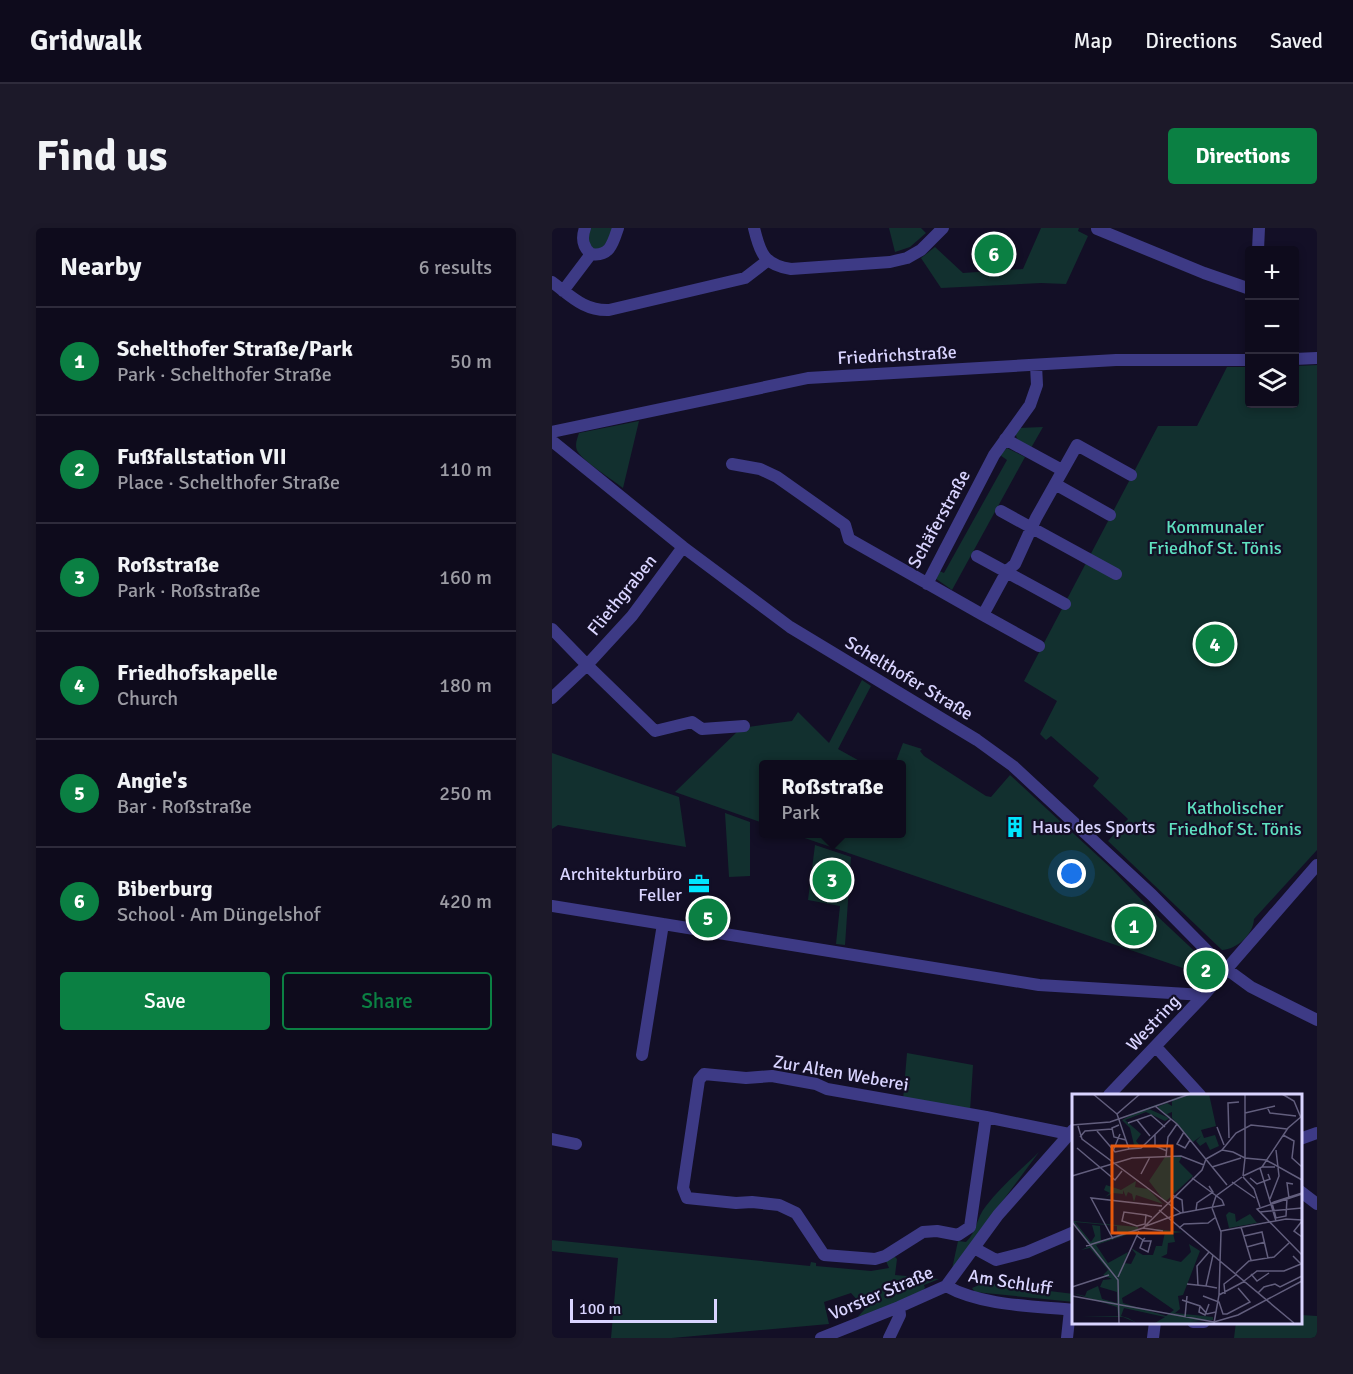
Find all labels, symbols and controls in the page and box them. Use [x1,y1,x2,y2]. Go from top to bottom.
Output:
text: Gridwalk [30,24,142,58]
text: Map [1074,28,1112,54]
text: Directions [1145,28,1237,54]
text: Saved [1270,28,1323,54]
button: Directions [1168,128,1317,184]
text: Find us [36,131,167,182]
pin: 6 [974,231,1014,276]
map controls [1245,246,1299,408]
button: + [1245,246,1299,300]
text: Nearby [60,251,141,283]
text: 6 results [419,255,492,280]
button: − [1245,300,1299,354]
text: Schelthofer Straße/Park [117,335,353,362]
street label: Friedrichstraße [837,341,957,369]
text: 1 [74,349,85,374]
text: 50 m [450,349,492,374]
button: layers [1245,354,1299,408]
text: Park · Schelthofer Straße [117,362,332,387]
text: Fußfallstation VII [117,443,287,470]
text: 2 [74,457,85,482]
text: 110 m [439,457,492,482]
street label: Schäferstraße [903,466,975,572]
text: Place · Schelthofer Straße [117,470,340,495]
park label: Kommunaler Friedhof St. Tönis [1148,516,1282,559]
street label: Fliethgraben [583,550,661,640]
text: Roßstraße [117,551,219,578]
text: 3 [74,565,85,590]
text: 160 m [439,565,492,590]
text: Park · Roßstraße [117,578,261,603]
pin: 4 [1196,622,1234,666]
street label: Schelthofer Straße [841,631,977,725]
text: Friedhofskapelle [117,659,278,686]
text: 4 [74,673,85,698]
text: 180 m [439,673,492,698]
text: Church [117,686,178,711]
popup [759,760,906,838]
text: Angie's [117,767,187,794]
text: Roßstraße [781,773,884,800]
text: 5 [74,781,85,806]
text: 250 m [439,781,492,806]
text: Bar · Roßstraße [117,794,252,819]
park label: Katholischer Friedhof St. Tönis [1168,797,1302,840]
text: Park [781,800,820,825]
building icon: Haus des Sports [1003,815,1027,839]
place label: Haus des Sports [1032,816,1156,838]
pin: 3 [812,858,852,902]
your location [1057,859,1086,888]
place label: Architekturbüro Feller [560,863,682,906]
office icon: Architekturbüro Feller [687,872,711,896]
text: Biberburg [117,875,213,902]
text: 6 [74,889,85,914]
text: 420 m [439,889,492,914]
pin: 5 [688,896,728,940]
text: School · Am Düngelshof [117,902,320,927]
pin: 1 [1114,904,1154,948]
pin: 2 [1186,948,1226,992]
button: Save [60,972,270,1030]
button: Share [282,972,492,1030]
street label: Westring [1121,990,1185,1056]
street label: Zur Alten Weberei [772,1050,910,1096]
inset map [1072,1094,1302,1323]
street label: Vorster Straße [826,1261,936,1325]
street label: Am Schluff [967,1265,1055,1300]
scale bar [570,1296,717,1324]
text: 100 m [579,1299,621,1319]

